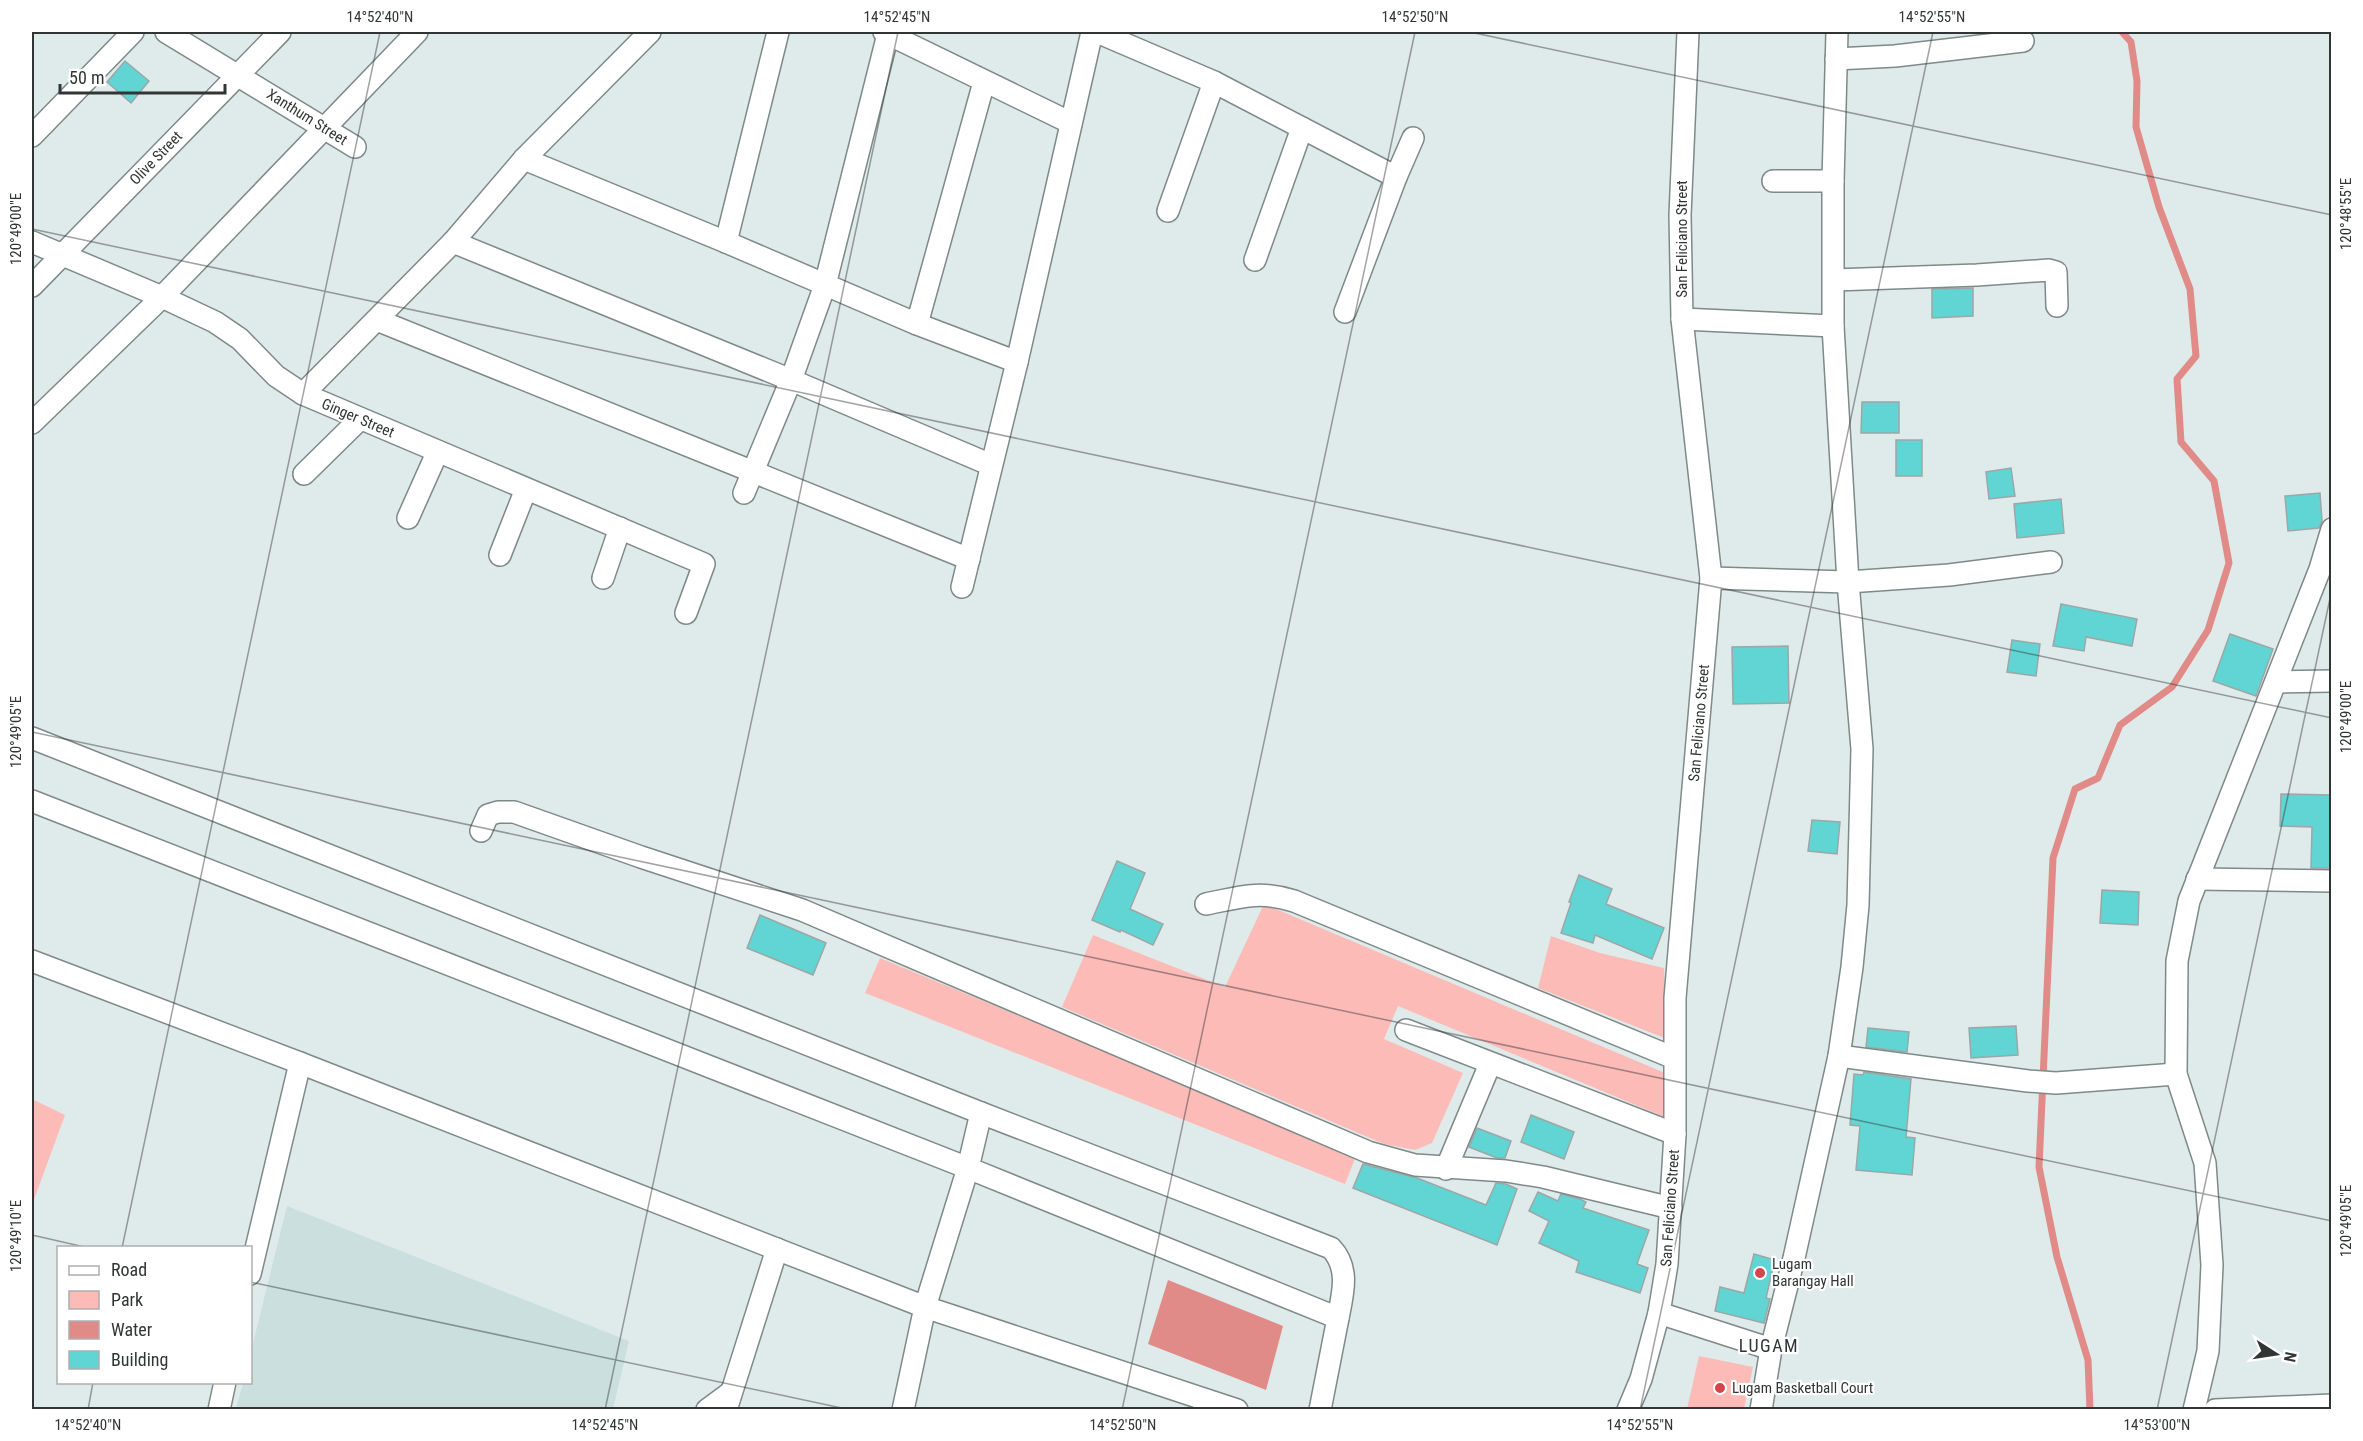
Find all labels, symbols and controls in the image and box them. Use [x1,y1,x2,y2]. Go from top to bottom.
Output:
text: 14°52'40"N [347,8,413,26]
text: 14°52'45"N [864,8,930,26]
text: 14°52'50"N [1382,8,1448,26]
text: 14°52'55"N [1899,8,1965,26]
scale bar [60,57,225,95]
text: 50 m [69,67,104,88]
street label: Xanthum Street [263,85,351,149]
street label: Olive Street [126,127,186,189]
text: 120°48'55"E [2337,178,2355,250]
street label: San Feliciano Street [1673,180,1691,298]
text: 120°49'00"E [7,193,25,265]
street label: Ginger Street [319,395,397,441]
street label: San Feliciano Street [1685,664,1713,782]
text: 120°49'00"E [2337,681,2355,753]
text: 120°49'05"E [7,696,25,768]
street label: San Feliciano Street [1657,1149,1683,1267]
text: 120°49'05"E [2337,1185,2355,1257]
text: 120°49'10"E [7,1200,25,1272]
legend [57,1246,252,1384]
place label: Lugam Barangay Hall [1772,1255,1854,1290]
text: Road [111,1259,147,1280]
marker: Lugam Barangay Hall [1753,1266,1767,1280]
text: Park [111,1289,143,1310]
text: Water [111,1319,153,1340]
north arrow [2246,1324,2306,1384]
district label: LUGAM [1739,1335,1799,1356]
text: Building [111,1349,168,1370]
text: N [2280,1350,2300,1364]
place label: Lugam Basketball Court [1732,1379,1873,1397]
marker: Lugam Basketball Court [1713,1381,1727,1395]
text: 14°52'40"N [55,1416,121,1434]
text: 14°52'45"N [572,1416,638,1434]
text: 14°52'50"N [1090,1416,1156,1434]
text: 14°52'55"N [1607,1416,1673,1434]
text: 14°53'00"N [2124,1416,2190,1434]

